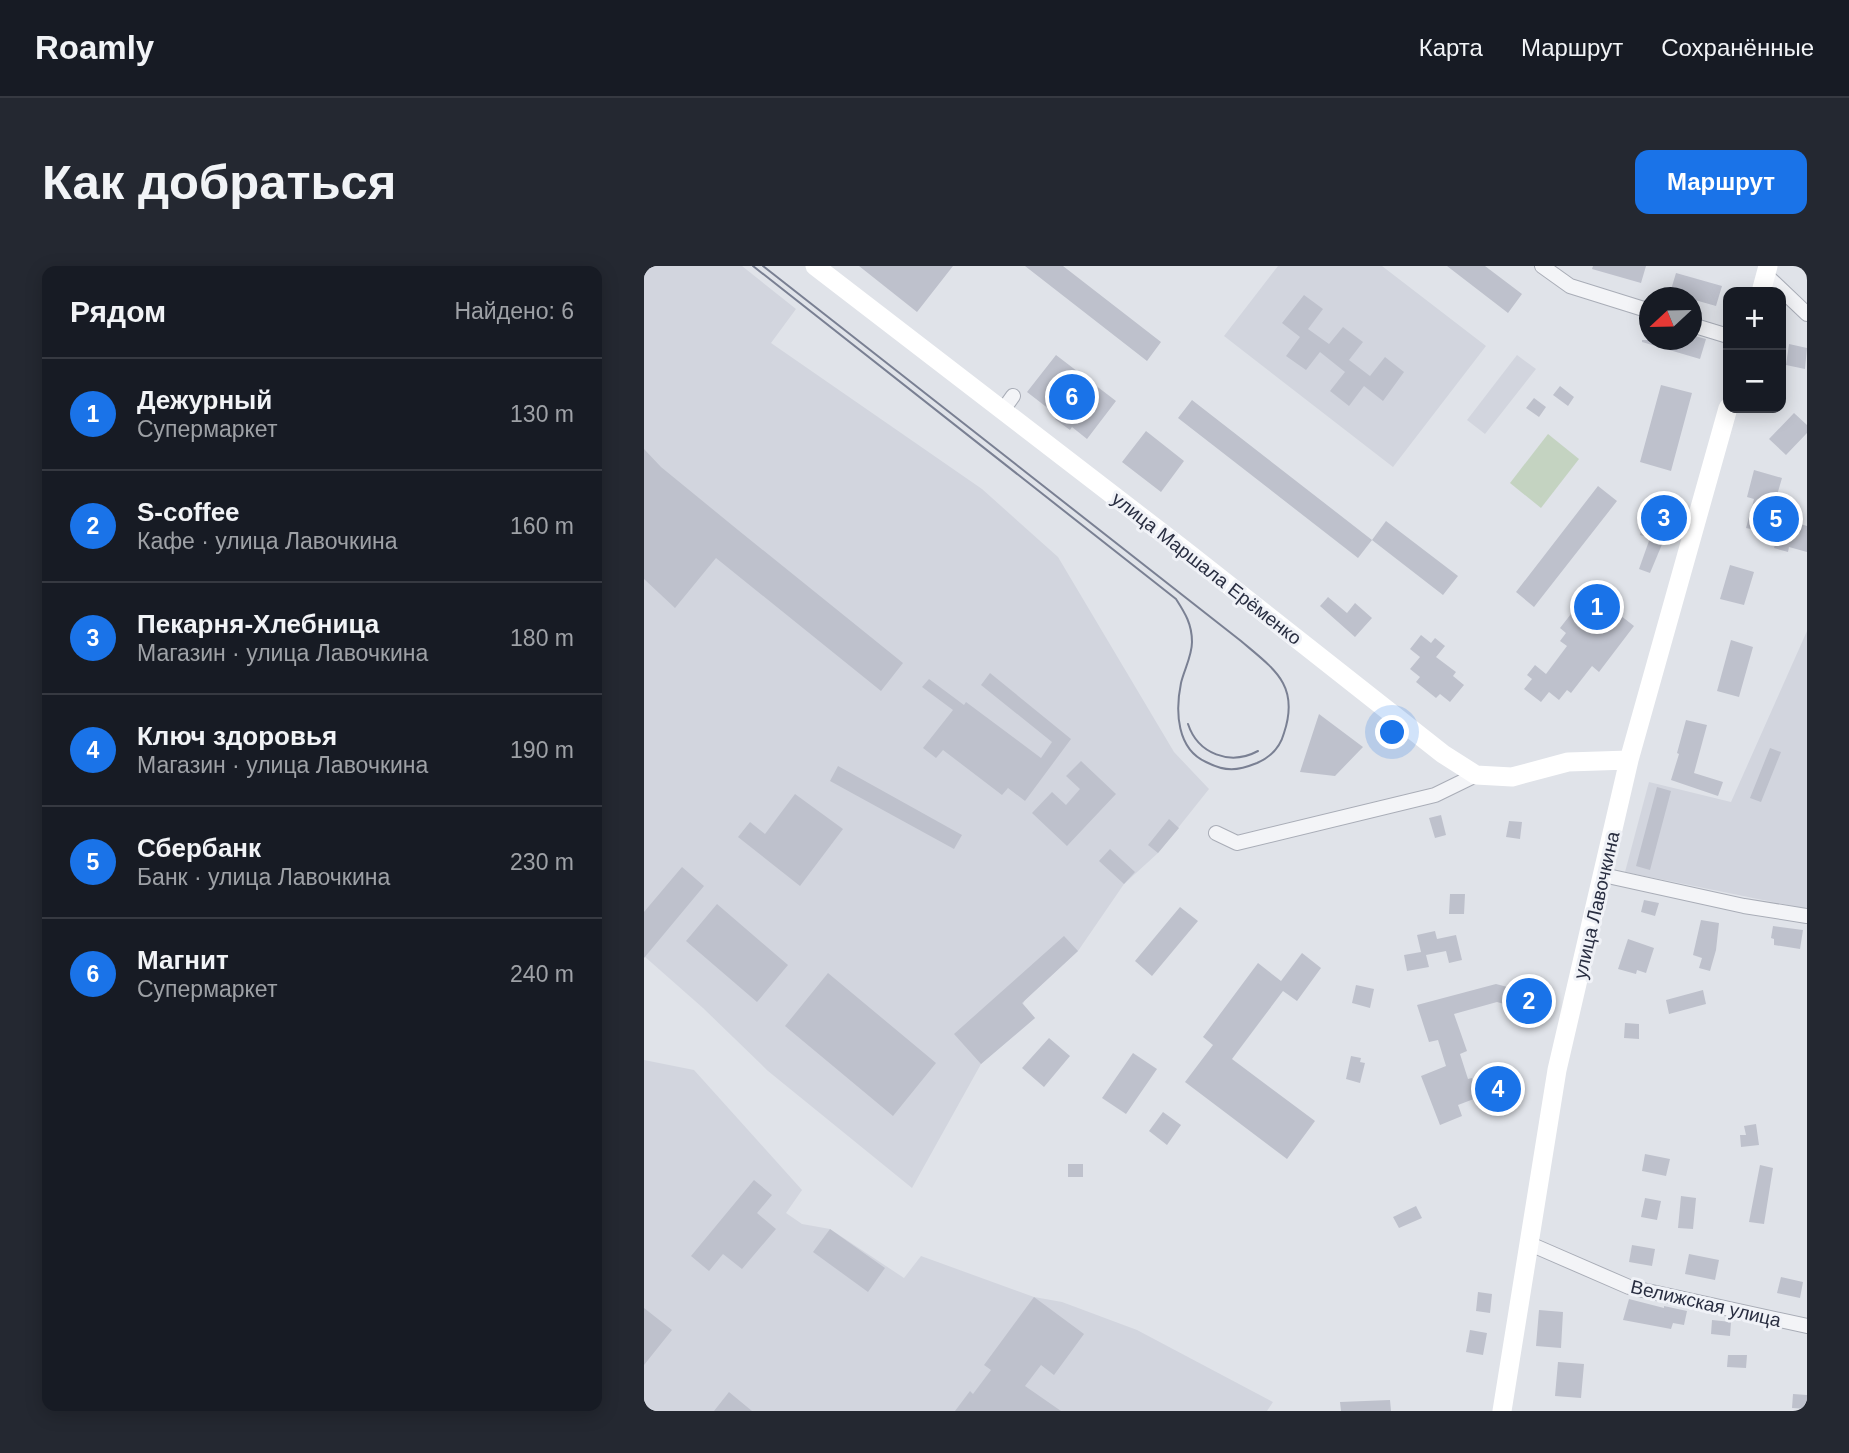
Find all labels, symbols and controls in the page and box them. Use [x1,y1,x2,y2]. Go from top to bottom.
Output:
text: Roamly [35,29,154,66]
text: Карта [1419,34,1483,61]
text: Маршрут [1521,34,1623,61]
text: Сохранённые [1661,34,1814,61]
button: Маршрут [1635,150,1807,214]
text: Как добраться [42,155,396,209]
north arrow [1639,287,1702,350]
map controls [1723,287,1786,413]
button: + [1723,287,1786,350]
text: Рядом [70,295,166,328]
text: Найдено: 6 [454,298,574,324]
button: − [1723,350,1786,413]
pin: 6 [1049,371,1095,423]
text: Дежурный [137,385,272,415]
text: 1 [87,401,99,427]
text: 130 m [510,401,574,427]
text: Супермаркет [137,416,277,442]
street label: улица Маршала Ерёменко [1108,488,1306,649]
pin: 3 [1641,492,1687,544]
pin: 5 [1753,493,1799,545]
text: S-coffee [137,497,240,527]
text: 2 [87,513,99,539]
text: 160 m [510,513,574,539]
text: Кафе · улица Лавочкина [137,528,397,554]
pin: 1 [1574,581,1620,633]
text: Пекарня-Хлебница [137,609,379,639]
text: 3 [87,625,99,651]
text: 180 m [510,625,574,651]
text: Магазин · улица Лавочкина [137,640,428,666]
your location [1375,715,1409,749]
text: Ключ здоровья [137,721,337,751]
text: 4 [87,737,99,763]
text: 190 m [510,737,574,763]
text: Магазин · улица Лавочкина [137,752,428,778]
street label: улица Лавочкина [1569,829,1624,981]
text: Сбербанк [137,833,261,863]
text: 5 [87,849,99,875]
text: 230 m [510,849,574,875]
text: Банк · улица Лавочкина [137,864,390,890]
text: Магнит [137,945,229,975]
text: 6 [87,961,99,987]
text: 240 m [510,961,574,987]
pin: 2 [1506,975,1552,1027]
text: Супермаркет [137,976,277,1002]
pin: 4 [1475,1063,1521,1115]
street label: Велижская улица [1629,1276,1784,1331]

